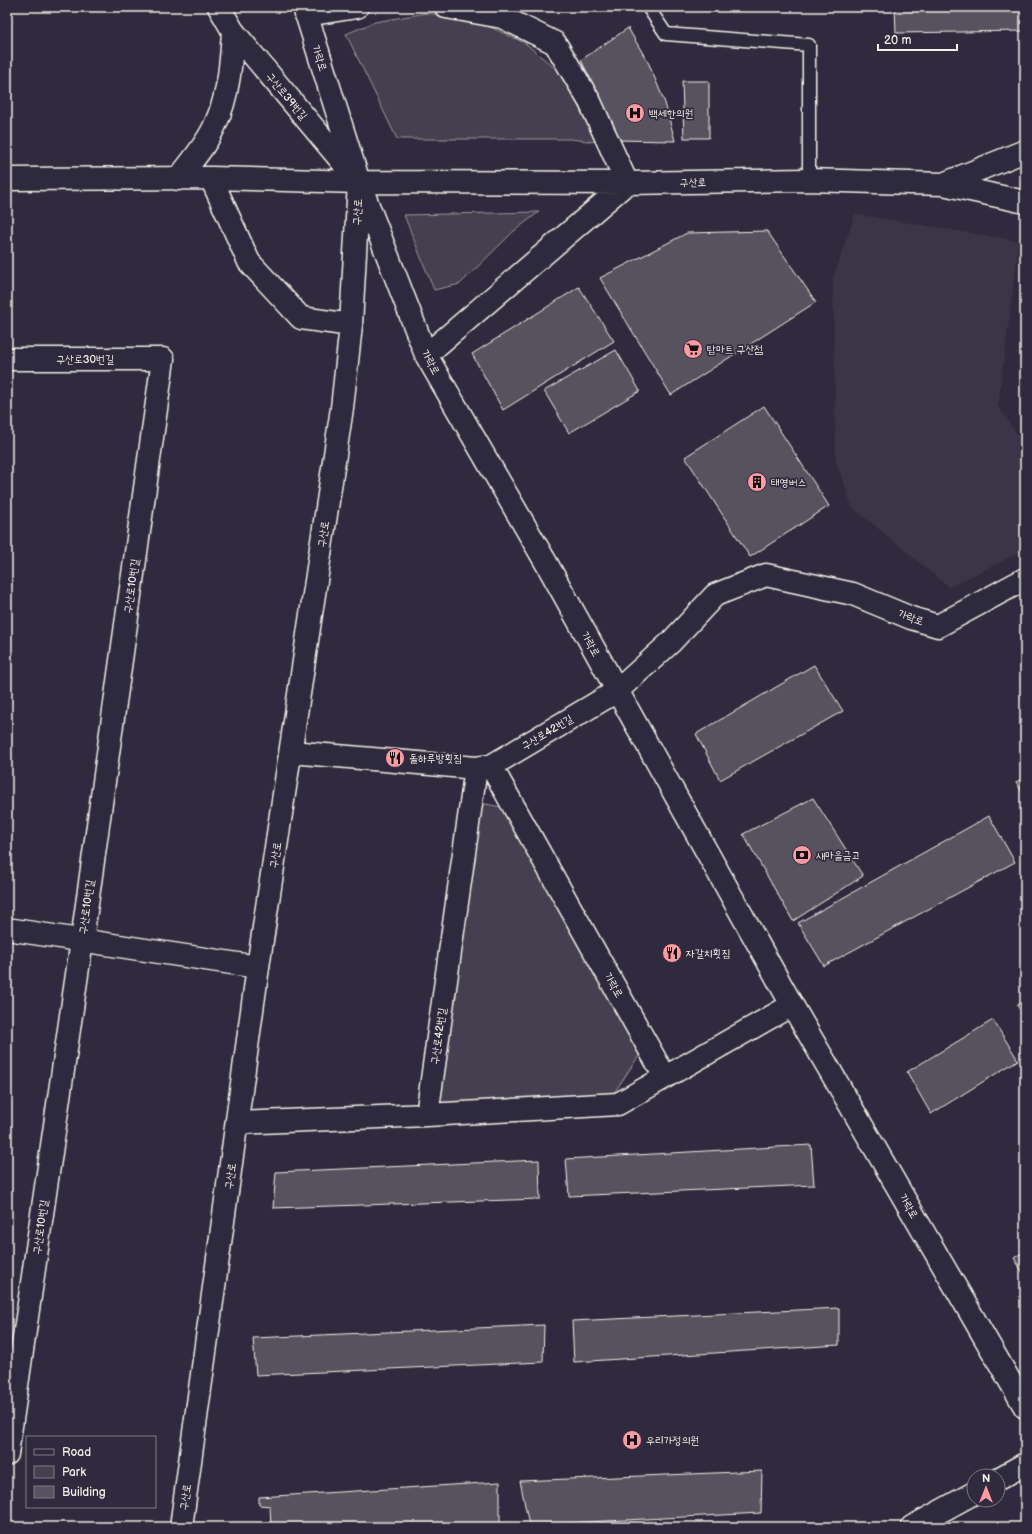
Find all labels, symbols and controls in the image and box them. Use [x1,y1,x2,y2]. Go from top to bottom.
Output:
scale bar [878,26,957,52]
text: 20 m [884,33,911,48]
street label: 가락로 [309,44,330,73]
street label: 구산로39번길 [263,70,310,123]
hospital icon: 백세한의원 [624,102,646,124]
place label: 백세한의원 [649,107,693,120]
street label: 구산로 [680,176,707,189]
street label: 구산로 [350,198,365,226]
supermarket icon: 탑마트 구산점 [682,338,704,360]
place label: 탑마트 구산점 [707,343,763,356]
street label: 가락로 [419,347,443,377]
street label: 구산로30번길 [56,353,114,366]
building icon: 태영버스 [746,471,768,493]
place label: 태영버스 [771,476,806,489]
street label: 구산로 [315,520,332,548]
street label: 구산로10번길 [121,558,142,614]
street label: 가락로 [896,607,926,628]
street label: 가락로 [578,629,603,659]
street label: 구산로42번길 [519,712,575,753]
restaurant icon: 돌하루방횟집 [384,747,406,769]
place label: 돌하루방횟집 [409,752,462,765]
street label: 구산로 [267,841,284,869]
bank icon: 새마을금고 [791,844,813,866]
place label: 새마을금고 [816,849,860,862]
street label: 구산로10번길 [76,879,97,935]
restaurant icon: 자갈치횟집 [661,942,683,964]
place label: 자갈치횟집 [686,947,730,960]
street label: 가락로 [601,970,626,1000]
street label: 구산로42번길 [428,1007,449,1065]
street label: 구산로 [222,1162,239,1190]
street label: 가락로 [896,1191,921,1221]
street label: 구산로10번길 [30,1199,51,1255]
hospital icon: 우리가정의원 [621,1429,643,1451]
place label: 우리가정의원 [646,1434,699,1447]
legend [26,1436,156,1508]
text: Road [62,1445,91,1460]
text: Park [62,1465,86,1480]
north arrow [966,1468,1006,1508]
text: N [982,1472,990,1485]
street label: 구산로 [177,1483,194,1511]
text: Building [62,1485,106,1500]

